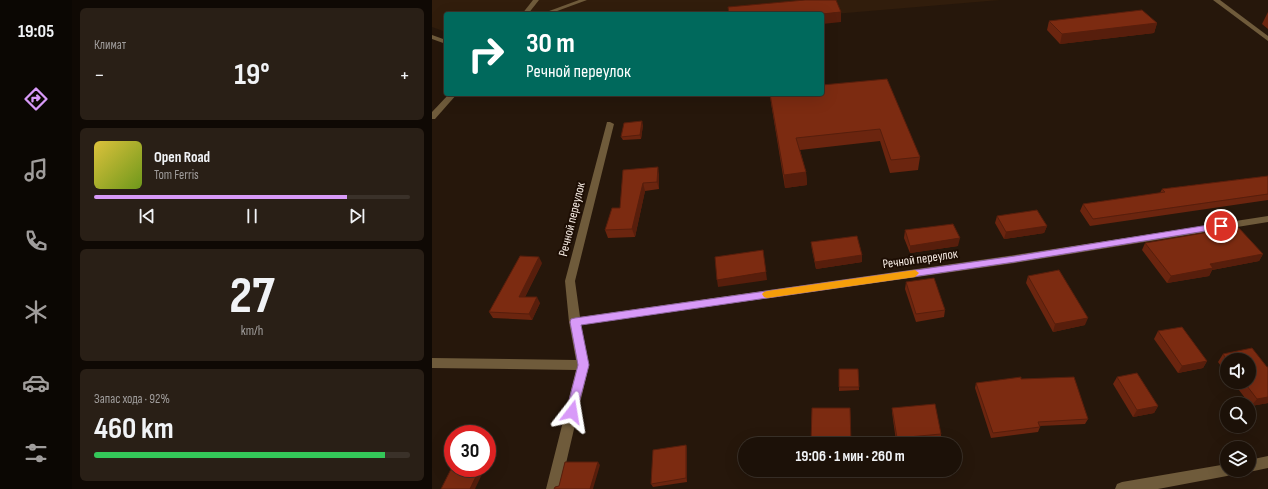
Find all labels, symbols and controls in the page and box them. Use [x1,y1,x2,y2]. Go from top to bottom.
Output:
text: 19:05 [18,21,54,42]
text: 30 m [526,27,575,60]
icon: right [460,28,512,80]
text: Климат [94,37,126,53]
text: 19° [234,57,270,93]
text: Речной переулок [526,61,631,82]
text: − [94,62,105,89]
text: + [399,62,410,89]
icon: directions [22,85,50,113]
text: Open Road [154,148,210,167]
icon: music [22,156,50,184]
text: Tom Ferris [154,167,199,183]
street label: Речной переулок [555,180,589,258]
icon: previous [136,205,158,227]
icon: pause [241,205,263,227]
icon: next [346,205,368,227]
pin [1204,209,1238,243]
icon: arrive [1210,215,1232,237]
icon: phone [22,227,50,255]
street label: Речной переулок [882,246,959,272]
text: 27 [229,265,275,328]
icon: climate [22,298,50,326]
text: km/h [241,323,263,339]
map controls [1220,353,1256,477]
button: sound [1220,353,1256,389]
icon: car [22,369,50,397]
text: Запас хода · 92% [94,391,170,407]
position arrow [551,391,593,433]
button: search [1220,397,1256,433]
text: 460 km [94,411,174,447]
speed limit sign: 30 [444,425,496,477]
icon: filters [22,439,50,467]
button: layers [1220,441,1256,477]
text: 19:06 · 1 мин · 260 m [795,447,905,466]

